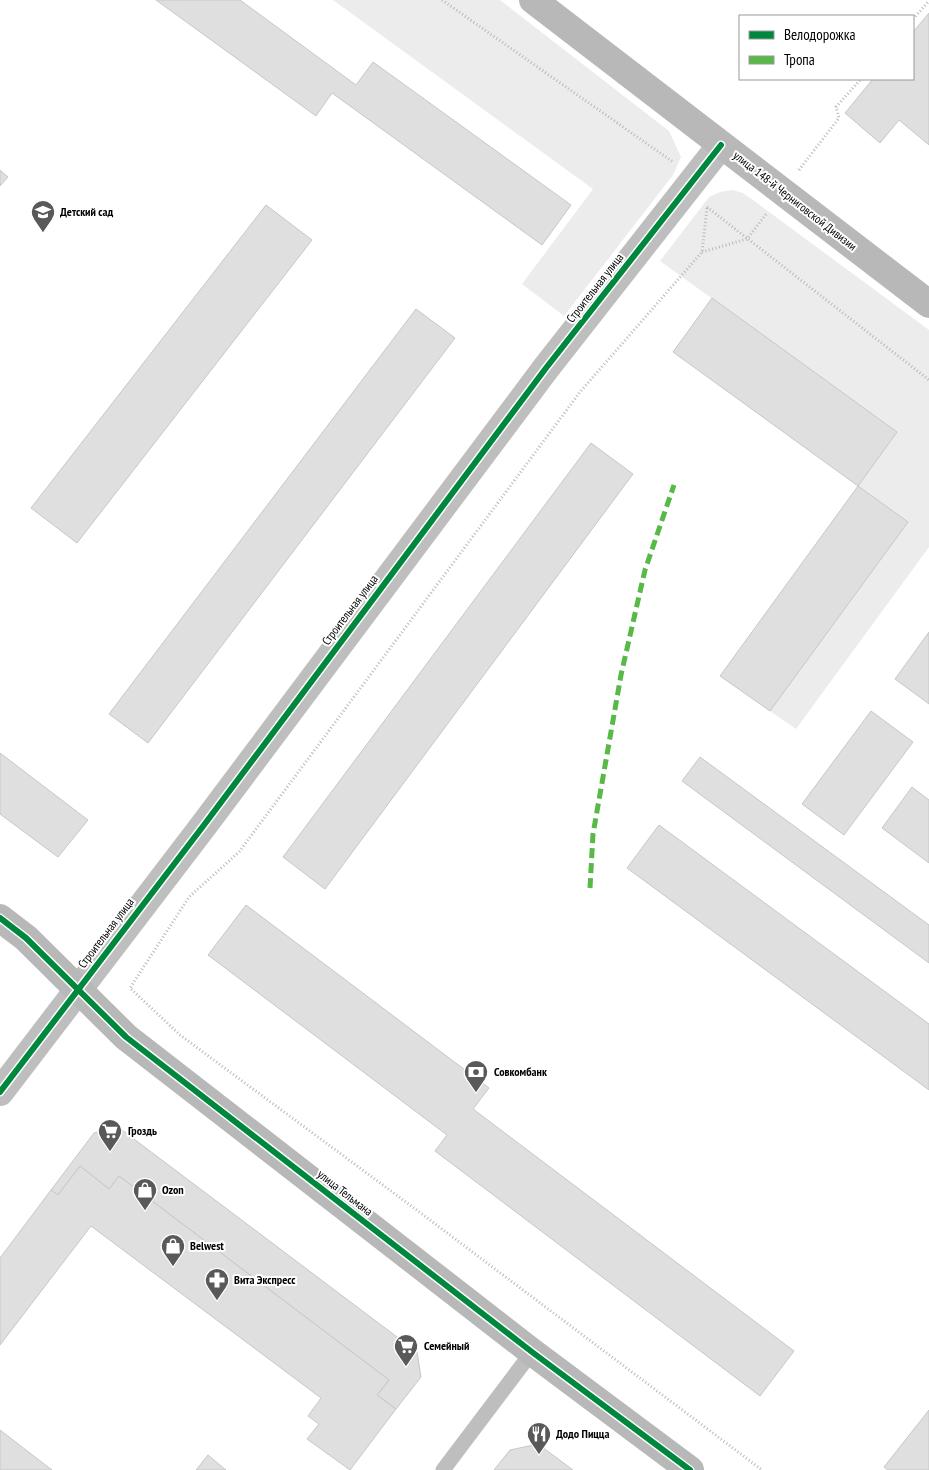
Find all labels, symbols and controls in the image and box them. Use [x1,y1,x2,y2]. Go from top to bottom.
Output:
legend [739,15,914,80]
text: Велодорожка [784,25,855,44]
text: Тропа [784,50,815,69]
street label: улица 148-й Черниговской Дивизии [730,148,860,254]
school or university icon: Детский сад [30,199,56,233]
place label: Детский сад [60,204,113,219]
street label: Строительная улица [563,250,626,325]
street label: Строительная улица [318,571,381,648]
street label: Строительная улица [74,894,137,971]
bank icon: Совкомбанк [463,1059,489,1093]
place label: Совкомбанк [494,1064,547,1079]
supermarket icon: Гроздь [97,1118,123,1152]
place label: Гроздь [128,1123,157,1138]
street label: улица Тельмана [315,1166,376,1219]
shop icon: Ozon [132,1177,158,1211]
place label: Ozon [162,1182,184,1197]
shop icon: Belwest [160,1233,186,1267]
place label: Belwest [190,1238,224,1253]
pharmacy icon: Вита Экспресс [204,1267,230,1301]
place label: Вита Экспресс [234,1272,296,1287]
supermarket icon: Семейный [393,1333,419,1367]
place label: Семейный [424,1338,469,1353]
restaurant icon: Додо Пицца [526,1421,552,1455]
place label: Додо Пицца [556,1426,609,1441]

